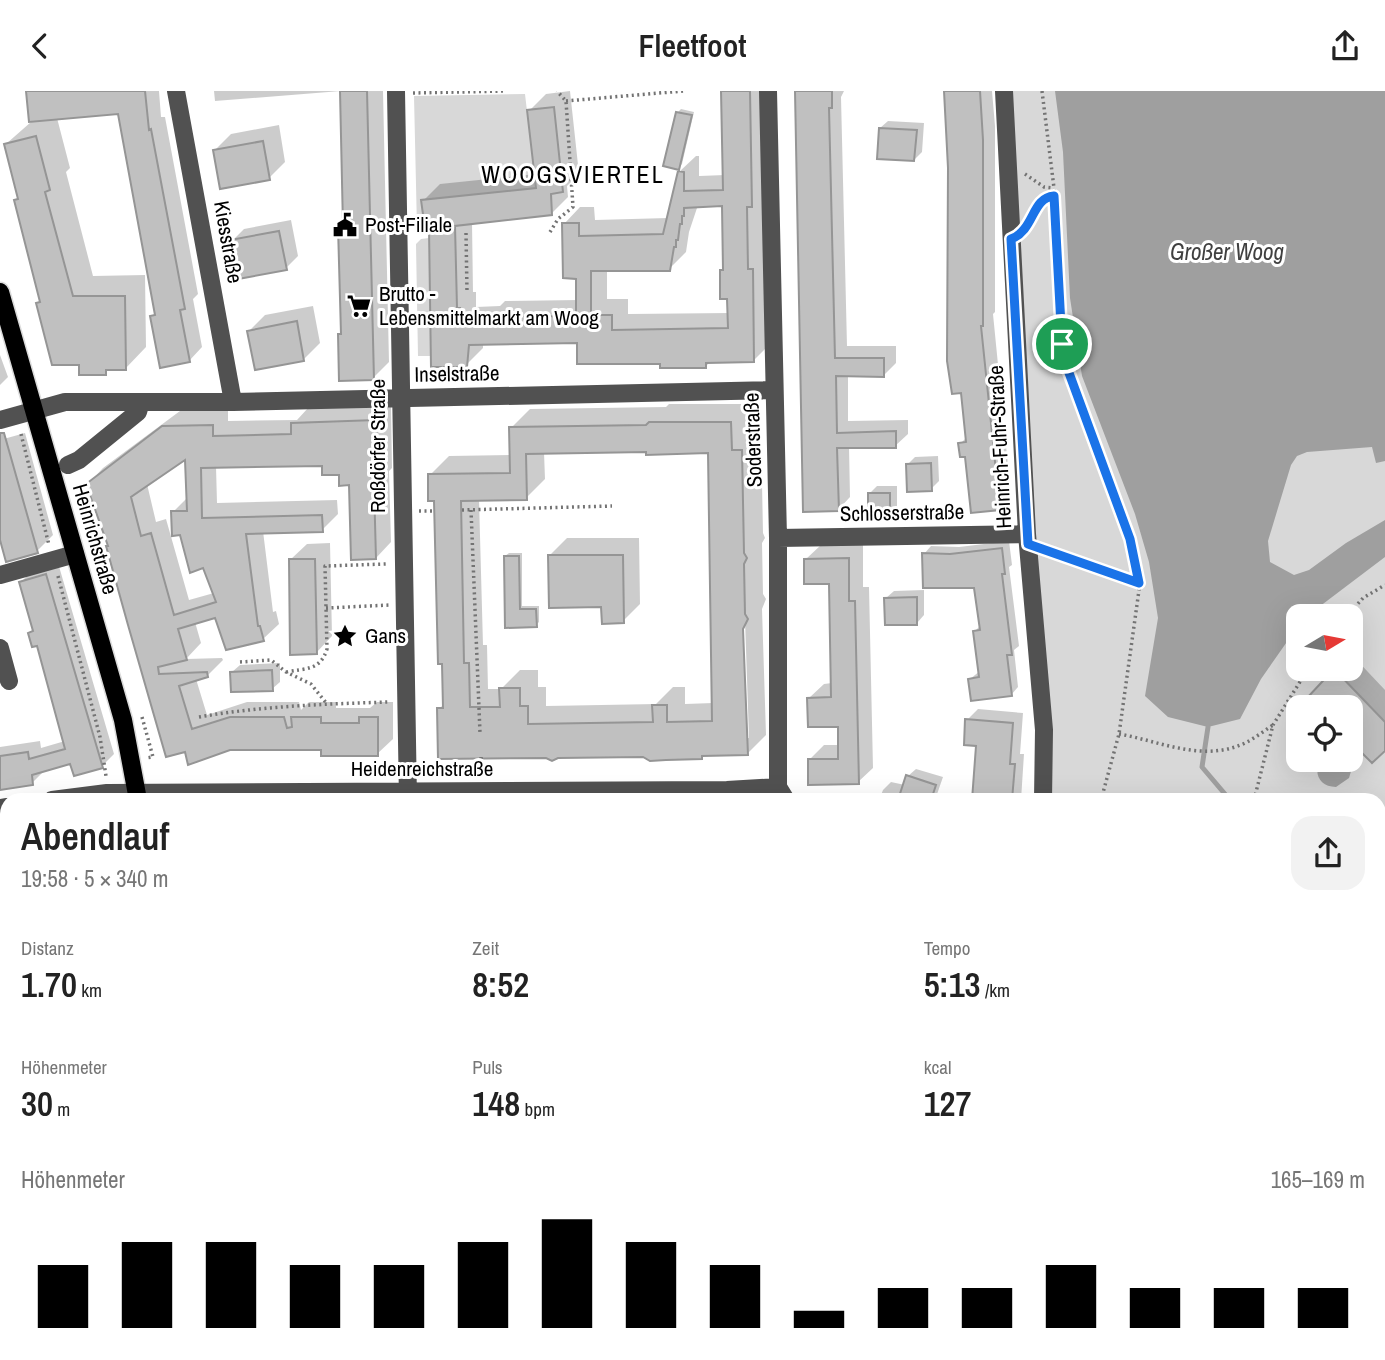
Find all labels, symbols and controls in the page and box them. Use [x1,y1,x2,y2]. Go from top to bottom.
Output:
text: Fleetfoot [639,24,746,67]
icon: back [21,27,59,65]
icon: share [1326,27,1364,65]
district label: WOOGSVIERTEL [481,158,665,190]
street label: Kiesstraße [207,198,250,285]
place label: Post-Filiale [365,210,452,239]
public building icon: Post-Filiale [331,211,359,239]
water label: Großer Woog [1170,236,1284,267]
place label: Brutto - Lebensmittelmarkt am Woog [379,279,599,332]
supermarket icon: Brutto - Lebensmittelmarkt am Woog [345,292,373,320]
pin [1032,314,1092,374]
icon: arrive [1043,325,1081,363]
street label: Inselstraße [414,358,500,389]
street label: Heinrich-Fuhr-Straße [981,365,1018,529]
street label: Roßdörfer Straße [363,379,392,513]
street label: Soderstraße [736,392,769,488]
street label: Heinrichstraße [66,480,125,598]
street label: Schlosserstraße [840,497,964,528]
north arrow [1286,604,1363,681]
map controls [1286,604,1363,772]
place label: Gans [365,621,406,650]
place icon: Gans [331,622,359,650]
button: locate [1286,695,1363,772]
street label: Heidenreichstraße [351,754,493,783]
text: Abendlauf [21,811,169,862]
button: share [1291,816,1365,890]
text: 19:58 · 5 × 340 m [21,863,168,894]
text: Distanz [21,935,74,961]
text: Zeit [472,935,499,961]
text: Tempo [924,935,970,961]
text: 1.70 [21,961,77,1008]
text: 8:52 [472,961,529,1008]
text: 5:13 [924,961,981,1008]
text: km [77,977,102,1003]
text: /km [981,977,1010,1003]
text: Höhenmeter [21,1054,107,1080]
text: Puls [472,1054,503,1080]
text: kcal [924,1054,951,1080]
text: 30 [21,1080,53,1127]
text: 148 [472,1080,520,1127]
text: 127 [924,1080,972,1127]
text: m [53,1096,70,1122]
text: bpm [520,1096,555,1122]
text: Höhenmeter [21,1164,125,1195]
text: 165–169 m [1271,1164,1365,1195]

